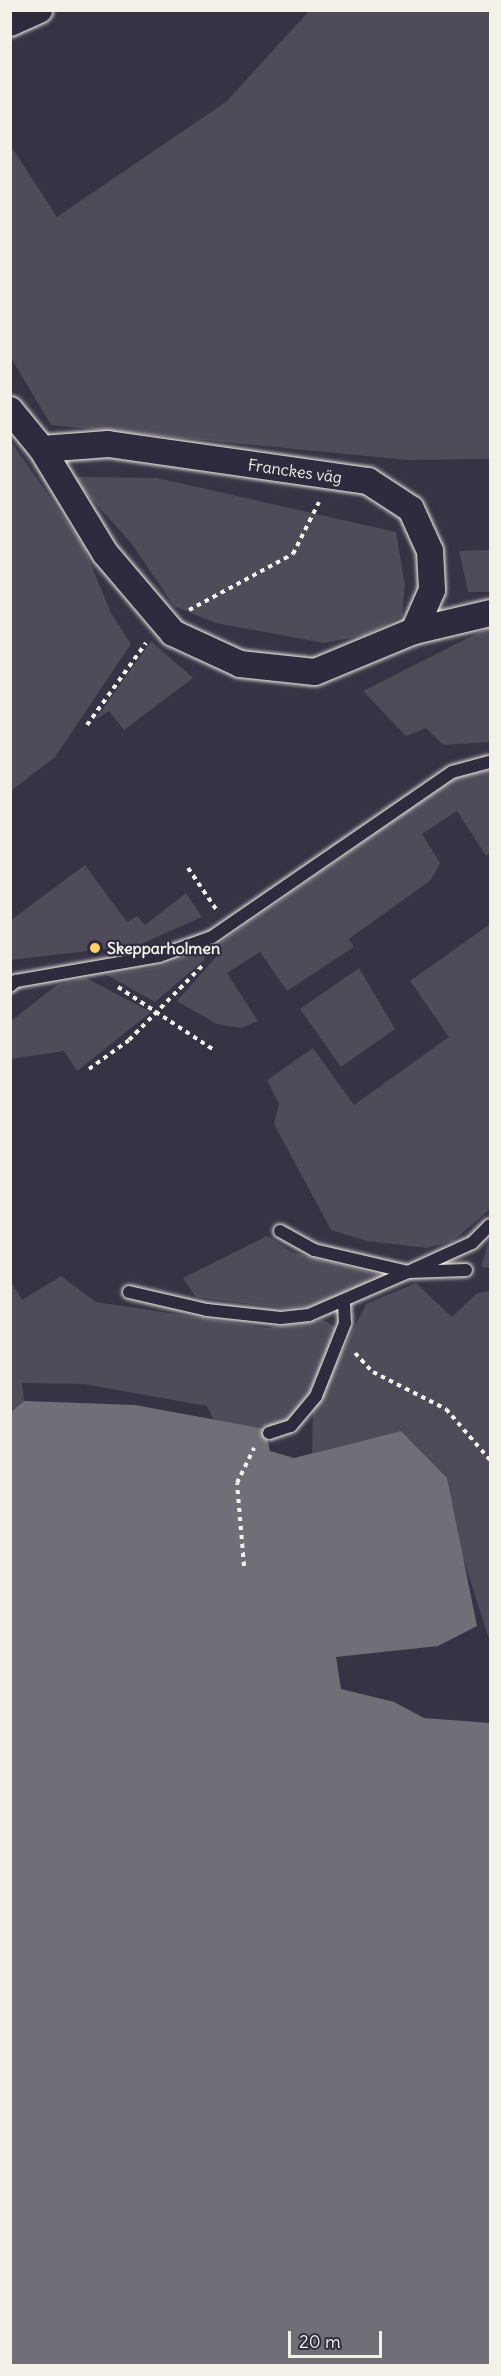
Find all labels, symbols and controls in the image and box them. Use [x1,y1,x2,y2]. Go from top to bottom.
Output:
street label: Franckes väg [247,455,343,487]
place label: Skepparholmen [107,938,220,958]
marker: Skepparholmen [88,941,102,955]
scale bar [291,2319,386,2357]
text: 20 m [299,2330,341,2353]

